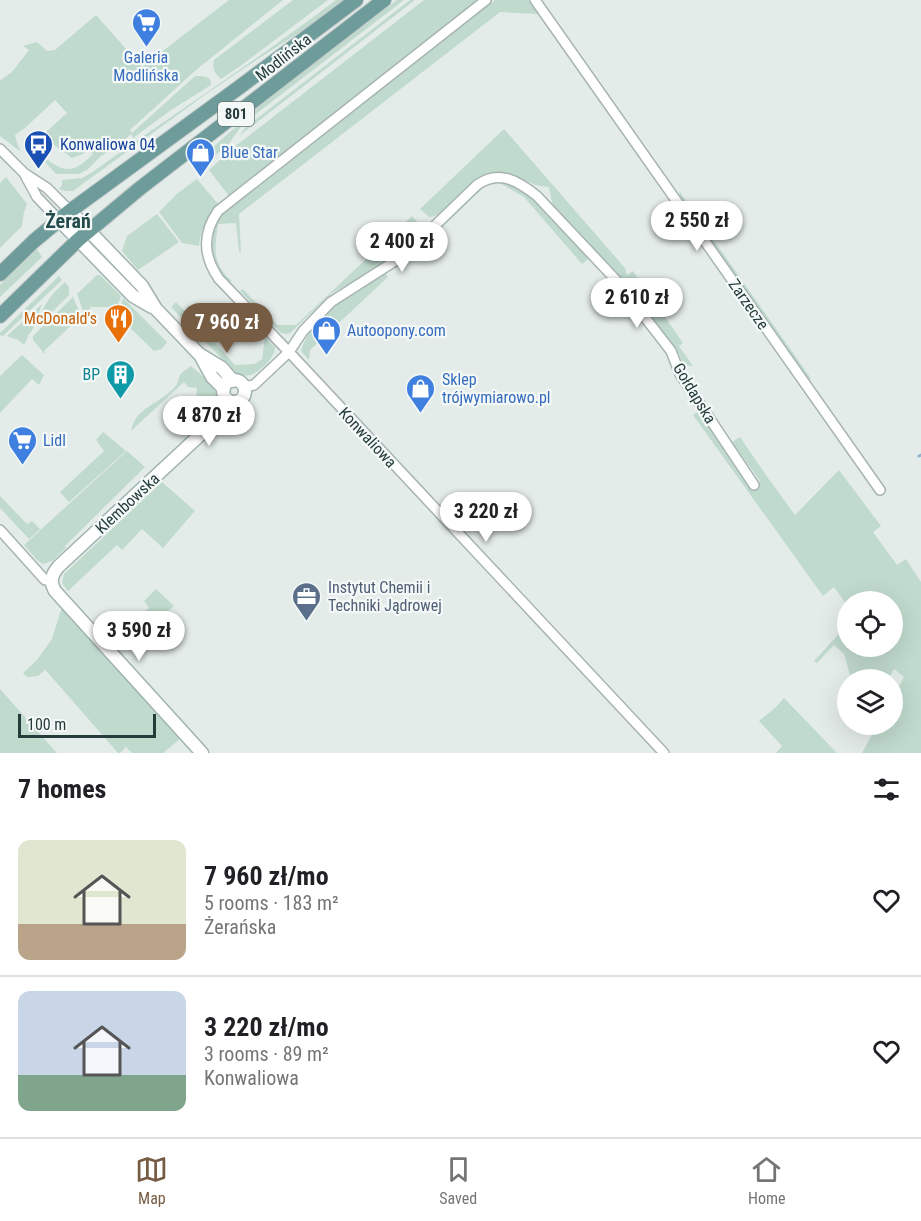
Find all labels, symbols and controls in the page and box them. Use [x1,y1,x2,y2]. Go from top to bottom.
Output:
supermarket icon: Galeria Modlińska [130,6,162,48]
street label: Modlińska [252,30,315,85]
place label: Galeria Modlińska [113,48,179,85]
road number: 801 [218,102,254,126]
bus stop icon: Konwaliowa 04 [23,128,55,170]
place label: Konwaliowa 04 [60,135,155,154]
shop icon: Blue Star [184,136,216,178]
place label: Blue Star [221,143,278,162]
pin: 2 550 zł [635,201,759,252]
text: 2 550 zł [665,208,729,232]
district label: Żerań [45,209,91,233]
pin: 2 400 zł [340,222,464,273]
text: 2 400 zł [370,229,434,253]
street label: Zarzecze [724,275,773,333]
pin: 2 610 zł [575,278,699,329]
text: 2 610 zł [605,285,669,309]
restaurant icon: McDonald's [102,302,134,344]
pin: 7 960 zł [165,303,289,354]
place label: McDonald's [24,309,97,328]
text: 7 960 zł [195,310,259,334]
shop icon: Autoopony.com [310,314,342,356]
place label: Autoopony.com [347,321,446,340]
building icon: BP [105,358,137,400]
street label: Gołdapska [669,360,720,427]
place label: BP [82,365,100,384]
place label: Sklep trójwymiarowo.pl [442,370,550,407]
shop icon: Sklep trójwymiarowo.pl [405,372,437,414]
pin: 4 870 zł [147,396,271,447]
text: 4 870 zł [177,403,241,427]
street label: Konwaliowa [335,403,400,472]
supermarket icon: Lidl [6,424,38,466]
place label: Lidl [43,431,66,450]
street label: Klembowska [91,469,163,538]
pin: 3 220 zł [424,492,548,543]
text: 3 220 zł [454,499,518,523]
place label: Instytut Chemii i Techniki Jądrowej [328,578,442,615]
office icon: Instytut Chemii i Techniki Jądrowej [291,580,323,622]
map controls [837,591,903,735]
button: locate [837,591,903,657]
pin: 3 590 zł [77,611,201,662]
text: 3 590 zł [107,618,171,642]
button: layers [837,669,903,735]
scale bar [18,711,156,738]
text: 100 m [27,715,66,734]
icon: filters [870,773,903,806]
text: 7 homes [18,774,106,804]
text: 7 960 zł/mo [204,861,329,891]
icon: home [66,864,138,936]
icon: heart [870,884,903,917]
text: 5 rooms · 183 m² [204,891,339,915]
text: Żerańska [204,915,276,939]
text: 3 220 zł/mo [204,1012,329,1042]
icon: home [66,1015,138,1087]
icon: heart [870,1035,903,1068]
text: 3 rooms · 89 m² [204,1042,329,1066]
text: Konwaliowa [204,1066,299,1090]
tab: Map [135,1153,168,1208]
tab: Saved [439,1153,477,1208]
tab: Home [748,1153,786,1208]

